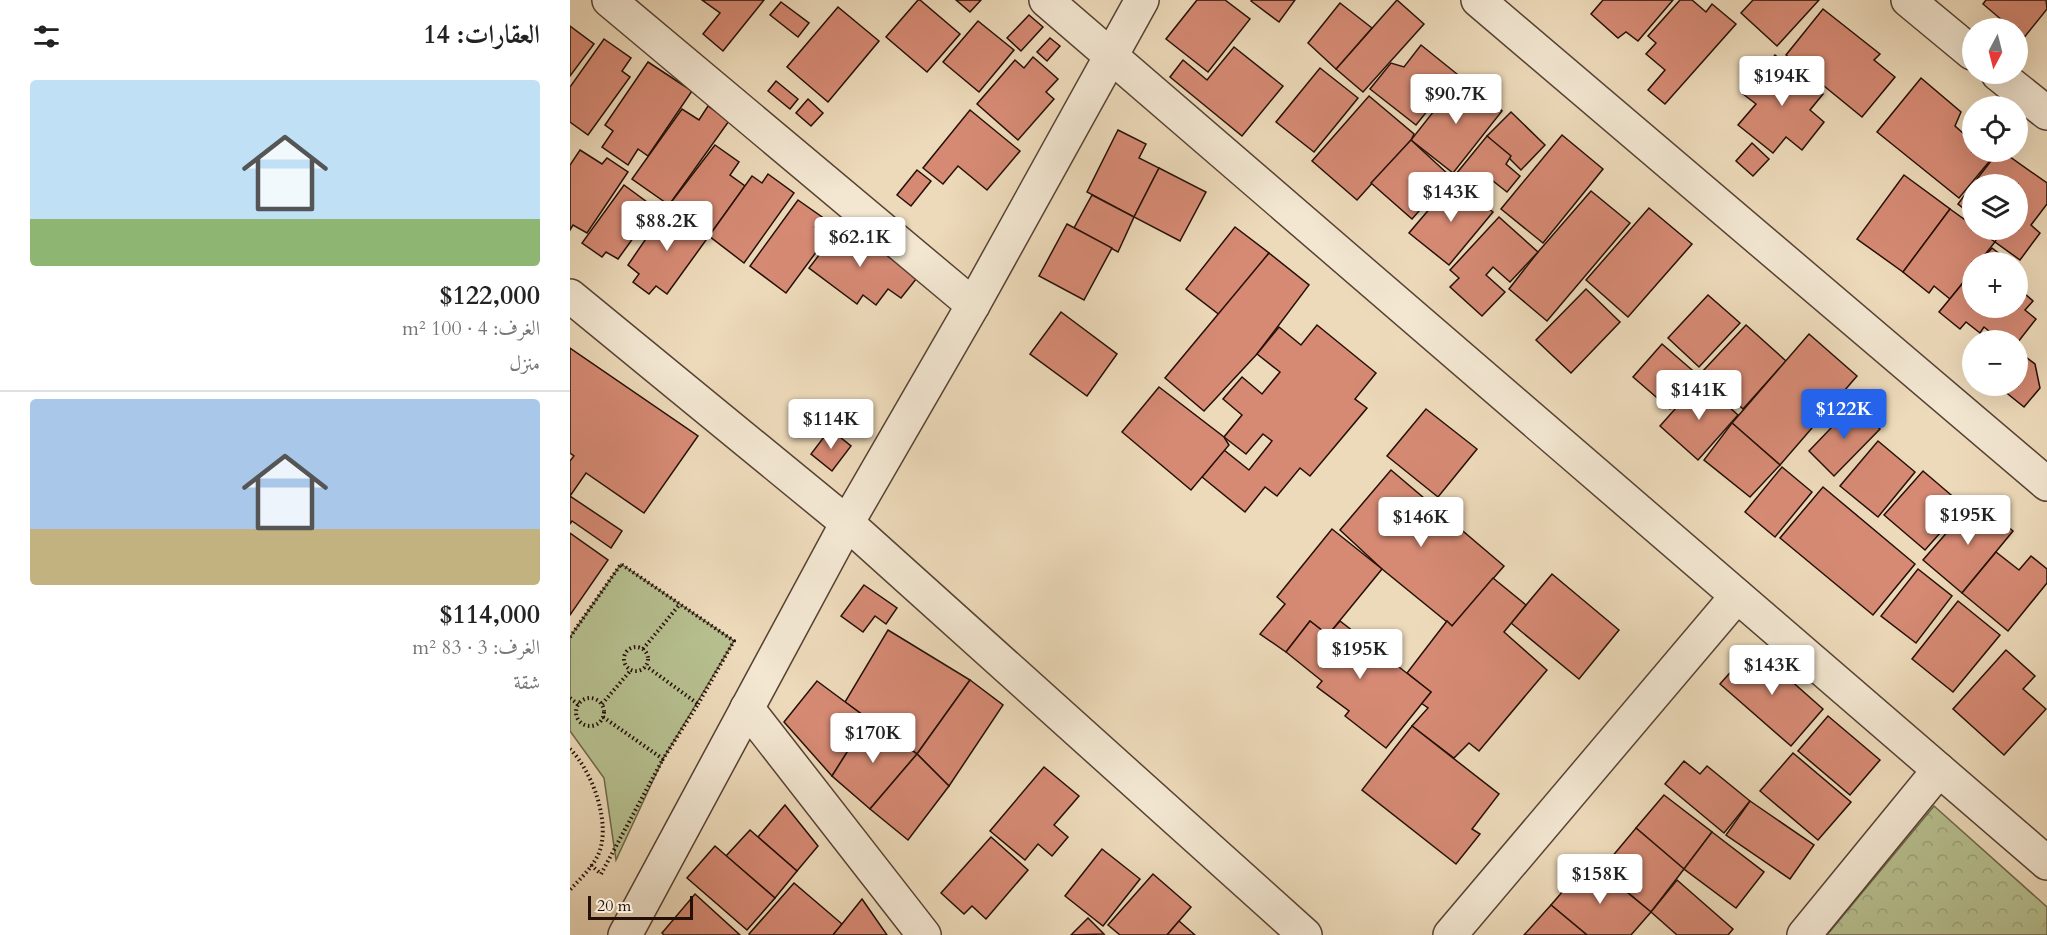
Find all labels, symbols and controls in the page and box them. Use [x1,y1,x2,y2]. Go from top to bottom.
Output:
text: العقارات: 14 [423,17,540,52]
north arrow [1962,18,2028,84]
map controls [1962,18,2028,396]
icon: filters [30,20,63,53]
pin: $194K [1740,56,1824,107]
text: $194K [1753,62,1811,89]
pin: $90.7K [1407,74,1505,125]
text: $90.7K [1425,80,1487,107]
button: locate [1962,96,2028,162]
icon: home [231,119,339,227]
pin: $143K [1409,172,1493,223]
button: layers [1962,174,2028,240]
text: $143K [1422,178,1480,205]
pin: $88.2K [618,201,716,252]
text: $88.2K [636,207,698,234]
pin: $62.1K [811,217,909,268]
text: $62.1K [829,223,891,250]
button: + [1962,252,2028,318]
text: $122,000 [439,278,540,313]
text: الغرف: 4 · 100 m² [402,315,540,342]
button: − [1962,330,2028,396]
text: منزل [509,350,540,377]
pin: $141K [1657,370,1741,421]
text: $141K [1670,376,1728,403]
pin: $122K [1802,389,1886,440]
text: $122K [1815,395,1873,422]
pin: $114K [789,399,873,450]
text: $114K [802,405,860,432]
icon: home [231,438,339,546]
pin: $195K [1926,495,2010,546]
pin: $146K [1379,497,1463,548]
text: $195K [1939,501,1997,528]
text: $146K [1392,503,1450,530]
text: $114,000 [439,597,540,632]
pin: $195K [1318,629,1402,680]
text: الغرف: 3 · 83 m² [412,634,540,661]
text: $195K [1331,635,1389,662]
pin: $143K [1730,645,1814,696]
text: $143K [1743,651,1801,678]
text: شقة [514,669,540,696]
pin: $170K [831,713,915,764]
text: $170K [844,719,902,746]
pin: $158K [1558,854,1642,905]
text: $158K [1571,860,1629,887]
scale bar [588,893,693,920]
text: 20 m [597,895,631,917]

